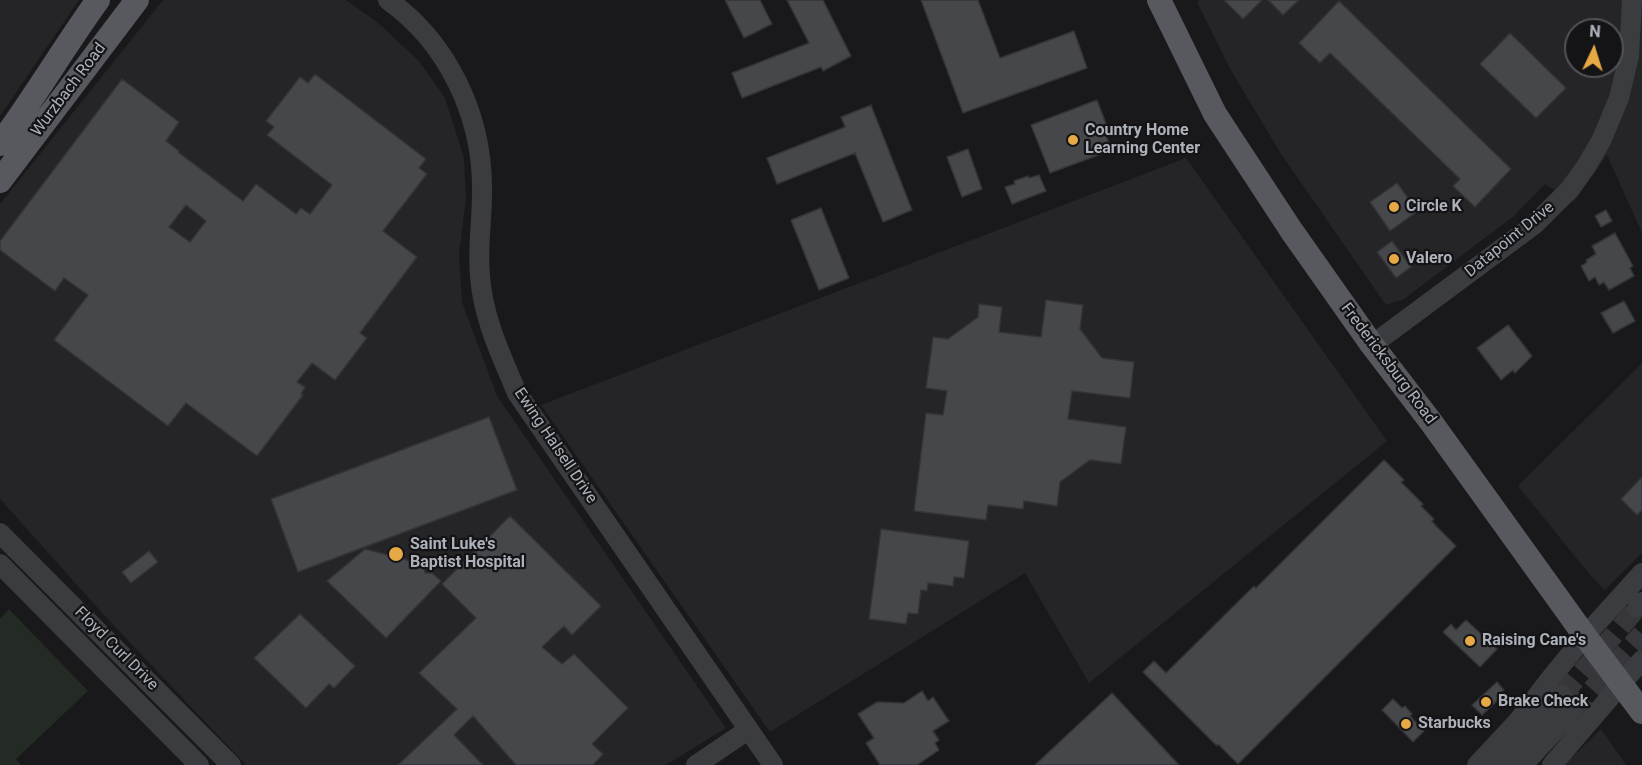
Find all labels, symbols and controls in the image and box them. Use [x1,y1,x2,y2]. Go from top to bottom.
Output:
north arrow [1564,18,1624,78]
text: N [1589,22,1601,41]
street label: Wurzbach Road [28,40,110,140]
place label: Country Home Learning Center [1085,121,1200,159]
marker: Country Home Learning Center [1066,133,1080,147]
place label: Circle K [1406,197,1462,217]
street label: Datapoint Drive [1462,198,1558,282]
marker: Circle K [1387,200,1401,214]
place label: Valero [1406,249,1452,269]
marker: Valero [1387,252,1401,266]
street label: Fredericksburg Road [1336,300,1440,428]
street label: Ewing Halsell Drive [509,385,601,507]
place label: Saint Luke's Baptist Hospital [410,535,525,573]
marker: Saint Luke's Baptist Hospital [387,545,405,563]
street label: Floyd Curl Drive [70,603,162,695]
place label: Raising Cane's [1482,631,1586,651]
marker: Raising Cane's [1463,634,1477,648]
place label: Brake Check [1498,692,1588,712]
marker: Brake Check [1479,695,1493,709]
place label: Starbucks [1418,714,1491,734]
marker: Starbucks [1399,717,1413,731]

